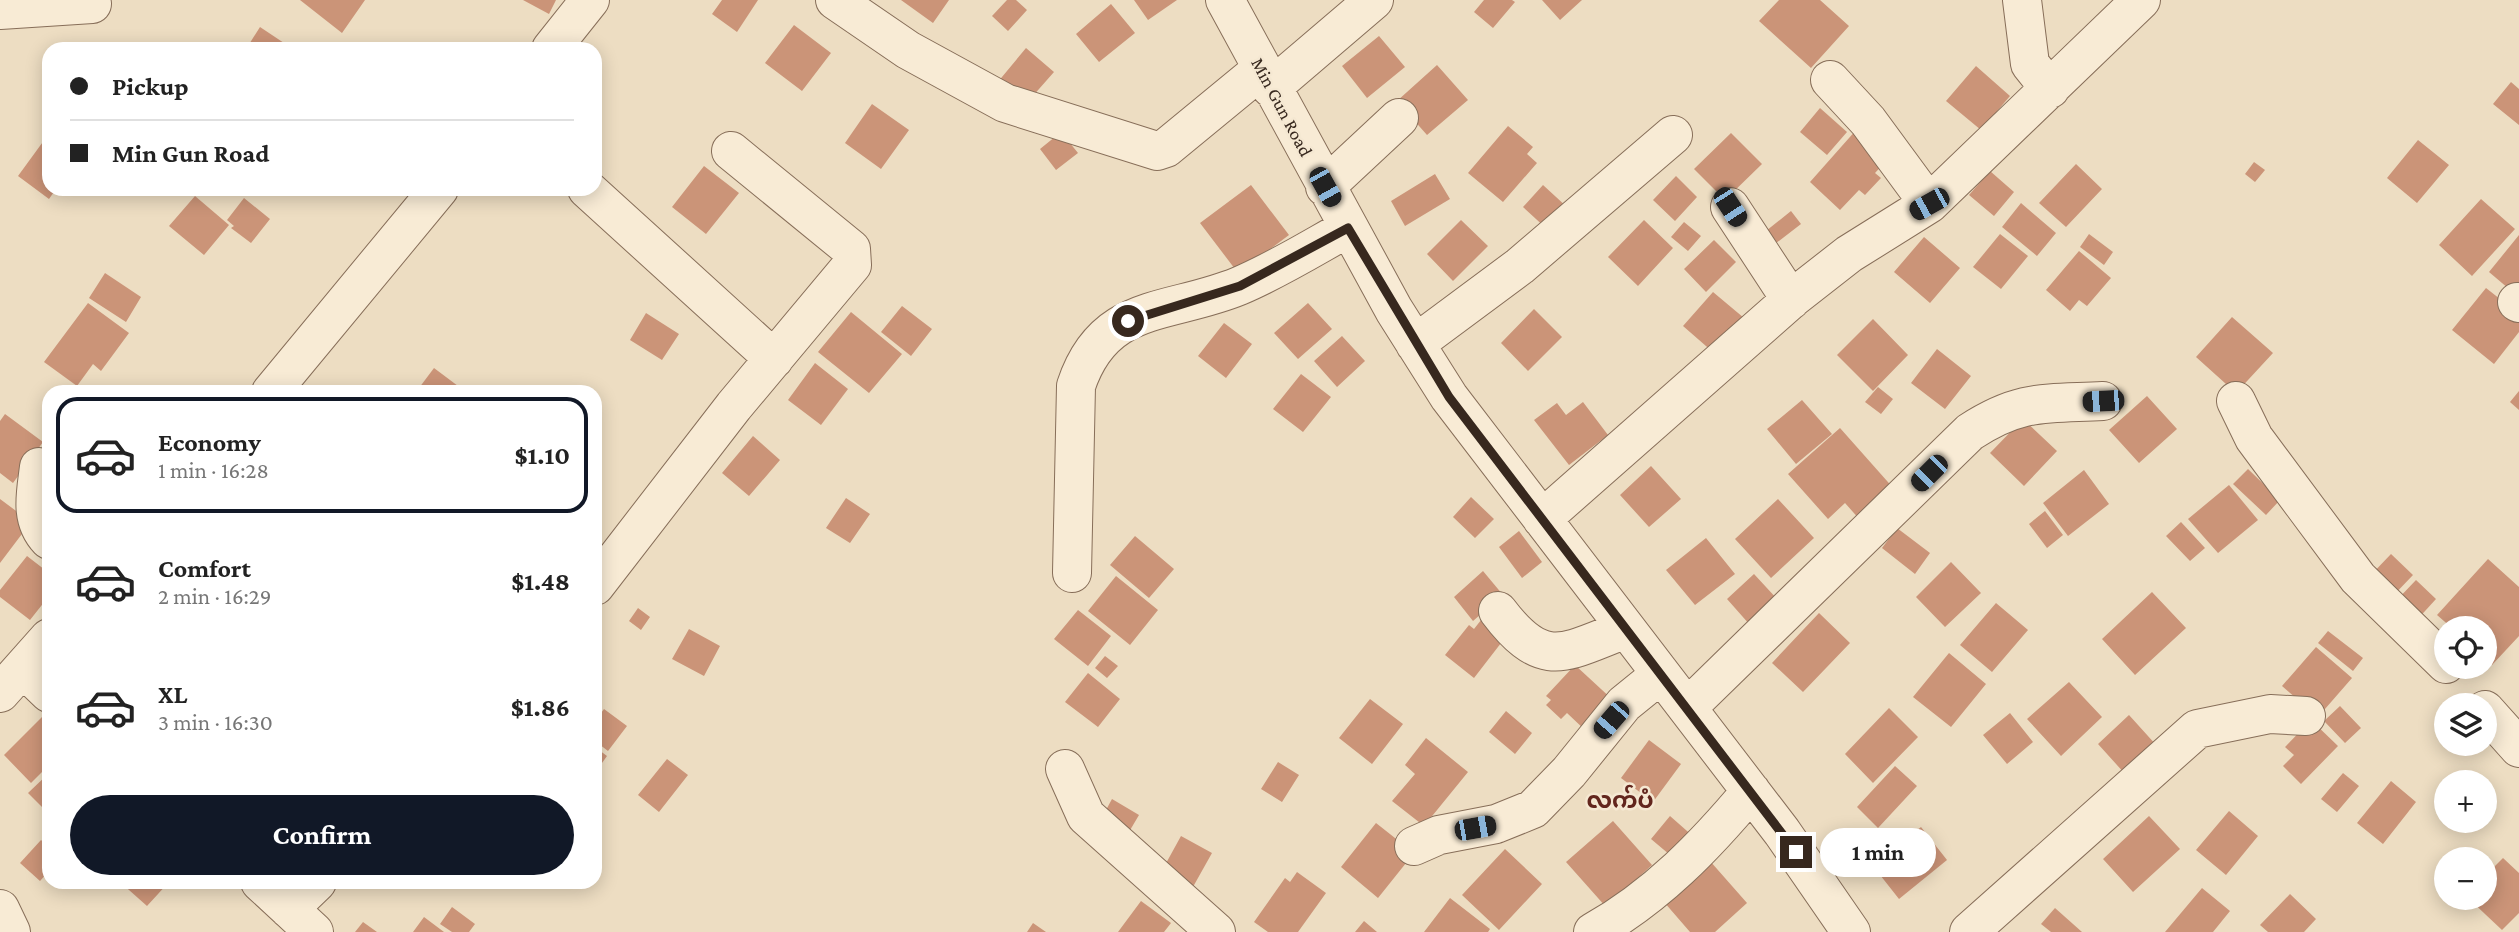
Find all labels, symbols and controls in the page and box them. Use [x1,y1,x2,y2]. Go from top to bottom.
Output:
street label: Min Gun Road [1247,54,1317,160]
text: Pickup [112,72,189,101]
text: Min Gun Road [112,139,269,168]
car [1306,164,1345,210]
car [1710,184,1751,230]
car [1906,185,1953,223]
route start [1112,305,1144,337]
car [2082,389,2125,413]
icon: car [74,424,137,487]
text: Economy [158,428,261,457]
text: $1.10 [515,441,570,470]
car [1907,451,1952,495]
text: 1 min · 16:28 [158,457,269,483]
icon: car [74,550,137,613]
text: Comfort [158,554,251,583]
text: $1.48 [511,567,570,596]
text: 2 min · 16:29 [158,583,272,609]
map controls [2434,616,2497,910]
button: locate [2434,616,2497,679]
icon: car [74,676,137,739]
text: XL [158,680,187,709]
text: $1.86 [511,693,570,722]
button: layers [2434,693,2497,756]
car [1590,697,1633,743]
text: 3 min · 16:30 [158,709,273,735]
button: + [2434,770,2497,833]
district label: လက်ပံ [1586,784,1654,813]
button: Confirm [70,795,574,875]
car [1453,814,1498,842]
callout: 1 min [1820,828,1936,876]
route end [1780,836,1812,868]
text: 1 min [1852,839,1904,865]
button: − [2434,847,2497,910]

